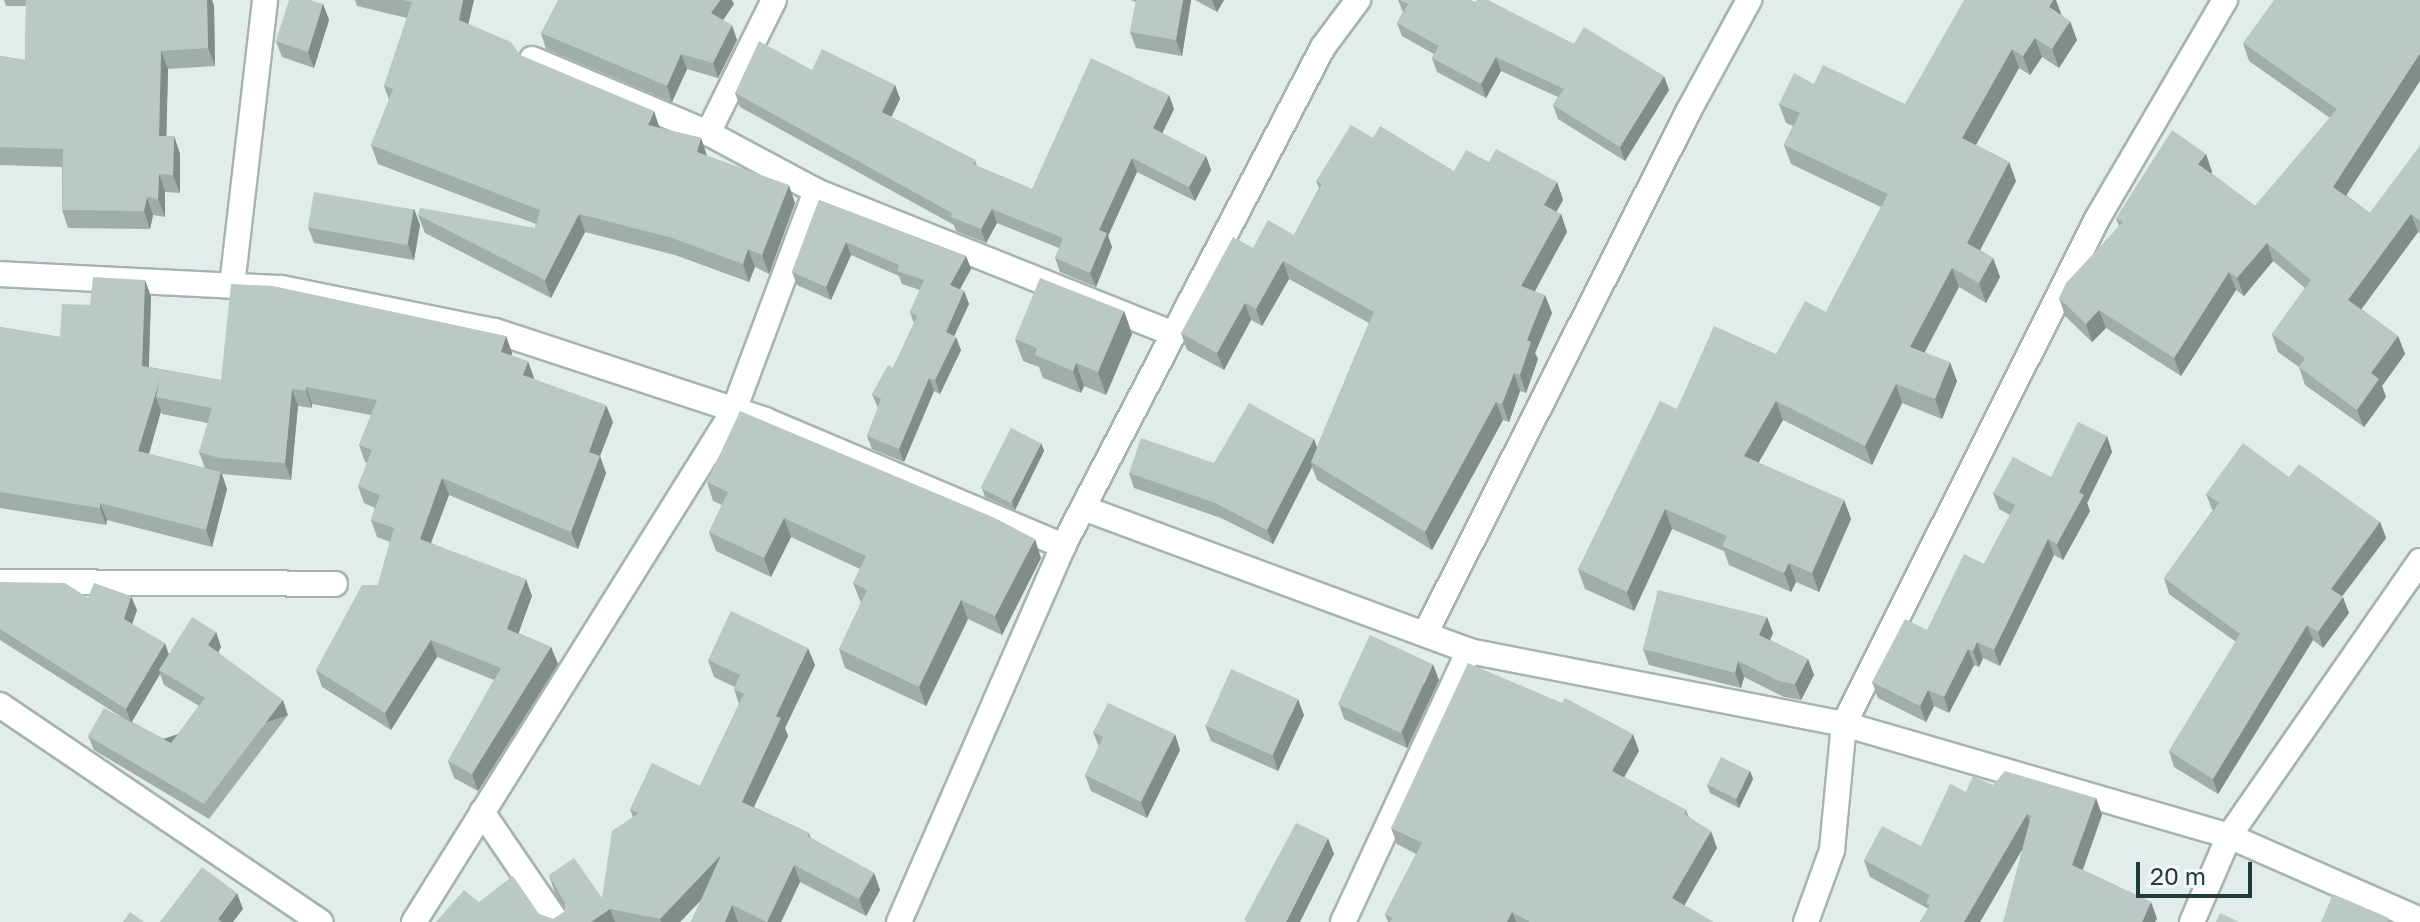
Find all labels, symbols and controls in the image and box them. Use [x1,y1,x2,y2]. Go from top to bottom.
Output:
scale bar [2140,846,2256,896]
text: 20 m [2150,861,2206,890]

